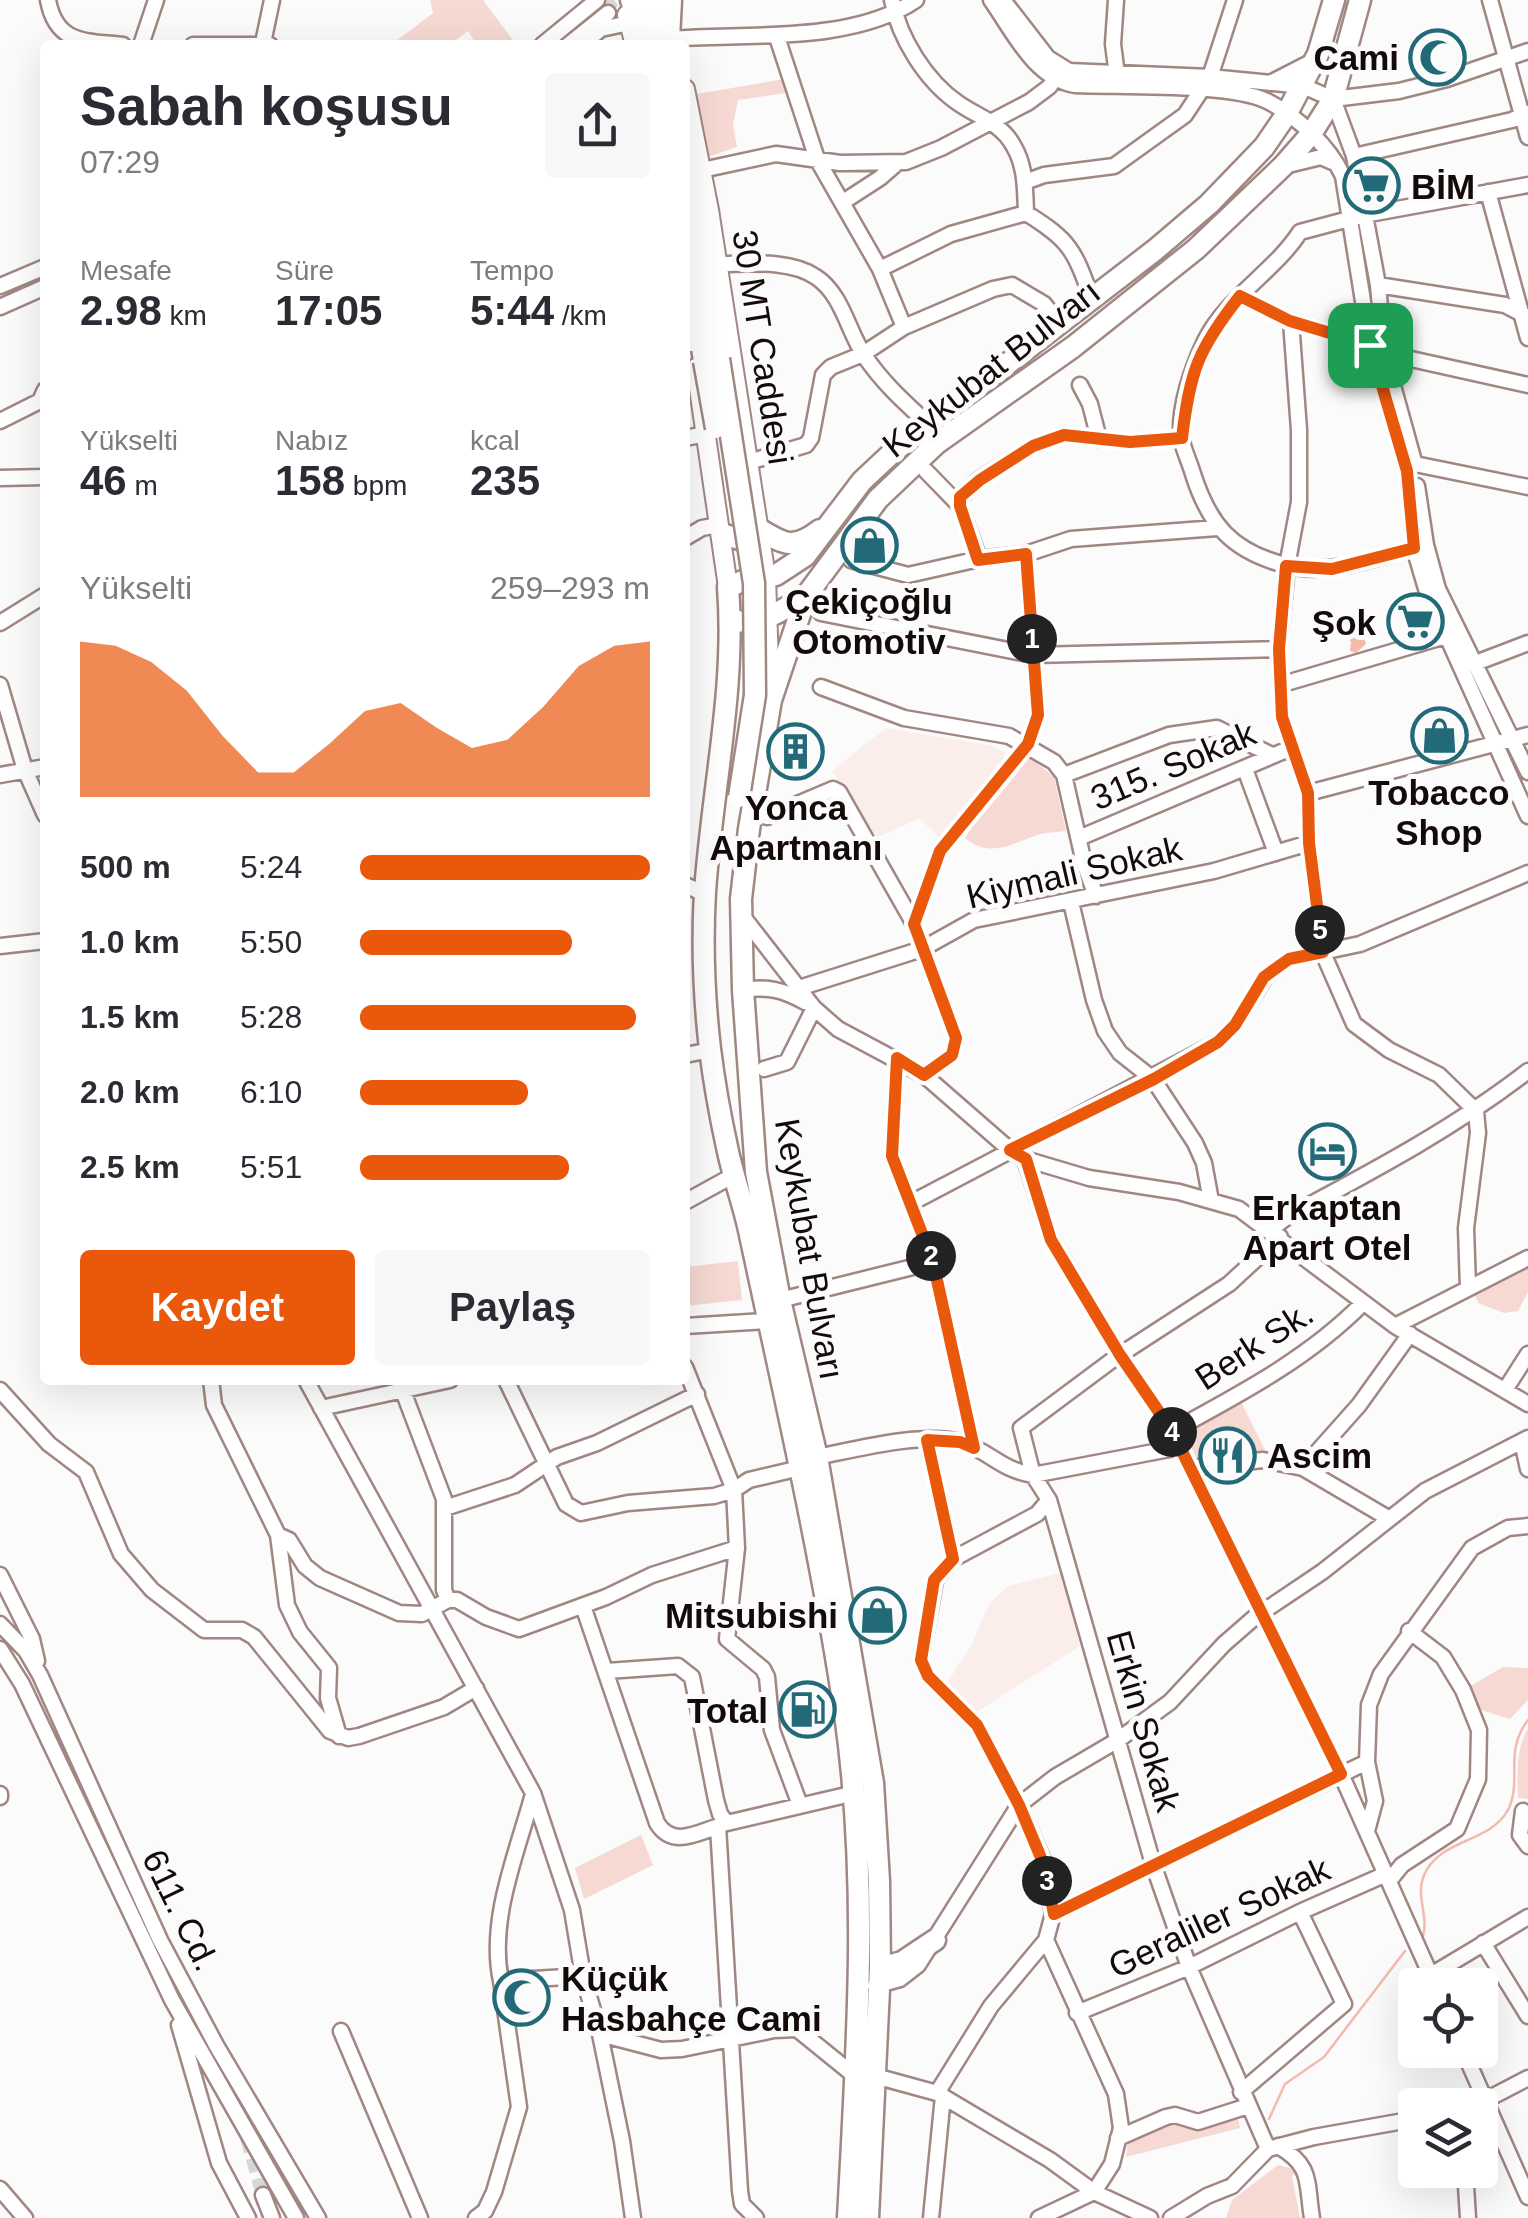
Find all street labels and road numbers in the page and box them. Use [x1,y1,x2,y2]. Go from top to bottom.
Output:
street label: 30 MT Caddesi [725,227,801,467]
street label: Keykubat Bulvarı [875,271,1107,465]
street label: 315. Sokak [1085,713,1262,817]
street label: Kiymali Sokak [963,828,1186,916]
street label: Keykubat Bulvarı [768,1115,852,1383]
street label: Berk Sk. [1188,1293,1320,1397]
street label: Erkin Sokak [1100,1626,1189,1817]
street label: 611. Cd. [135,1843,227,1977]
street label: Geraliler Sokak [1102,1849,1336,1985]

